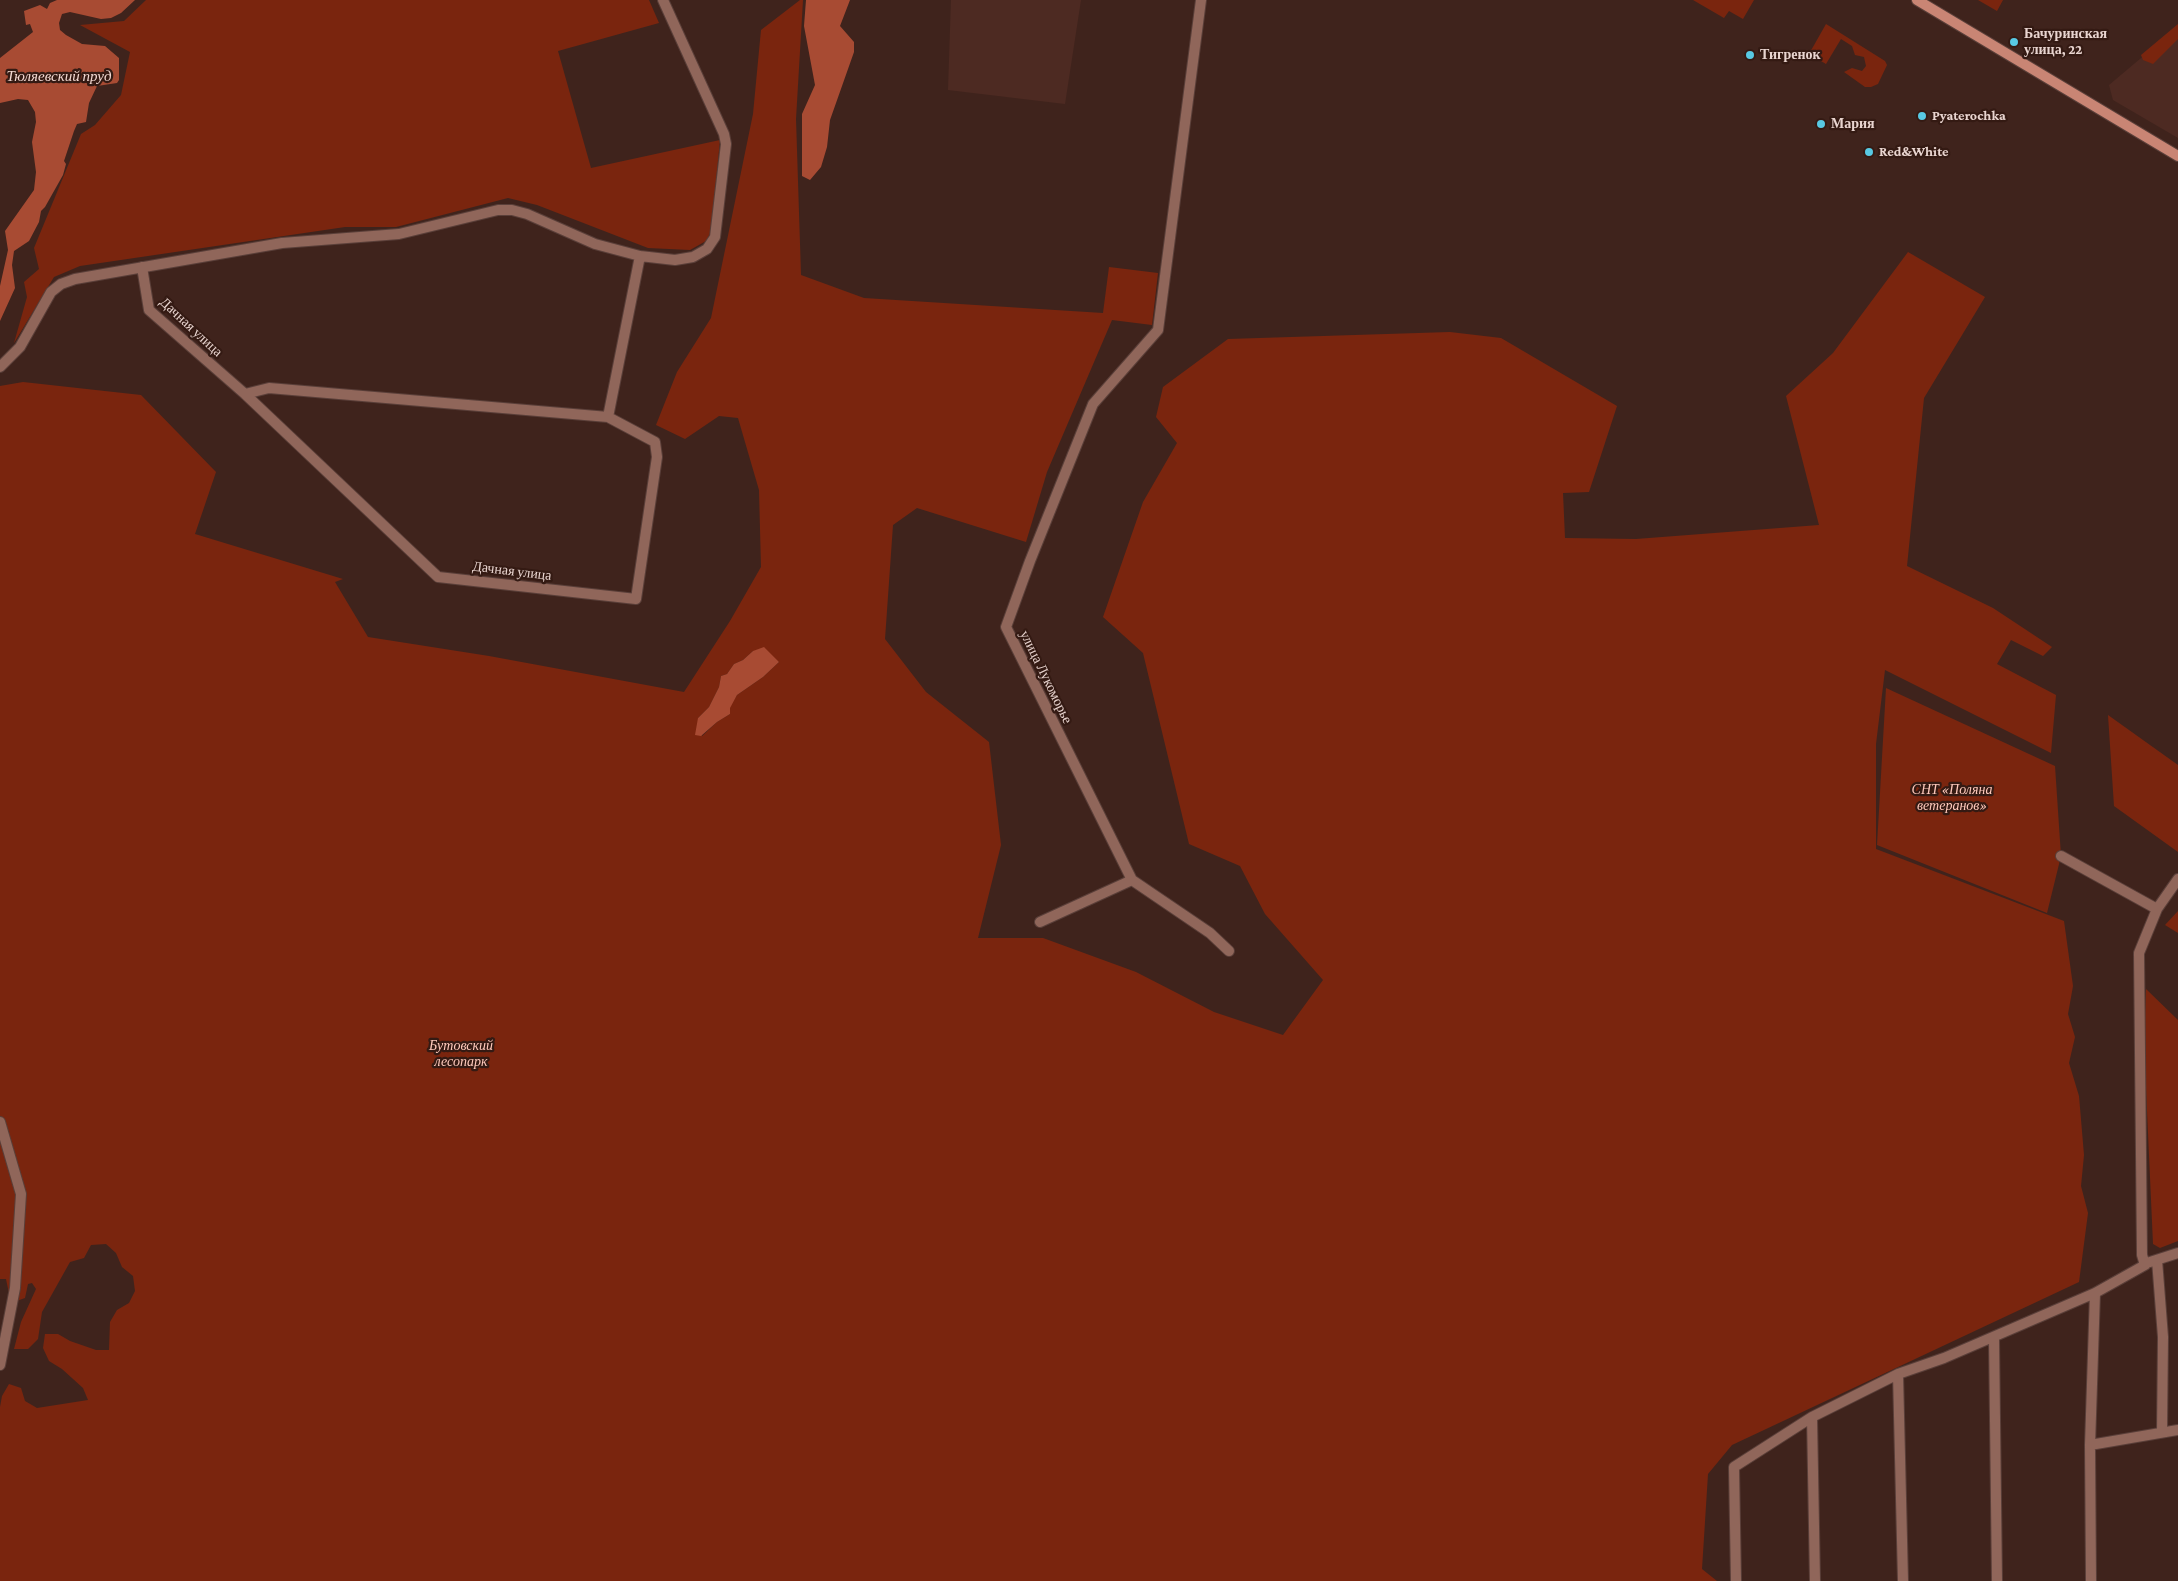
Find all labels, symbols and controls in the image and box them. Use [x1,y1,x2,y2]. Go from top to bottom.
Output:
place label: Бачуринская улица, 22 [2024,26,2107,58]
marker: Бачуринская улица, 22 [2008,36,2020,48]
place label: Тигренок [1760,47,1821,63]
marker: Тигренок [1744,49,1756,61]
water label: Тюляевский пруд [7,67,111,85]
place label: Pyaterochka [1932,108,2006,124]
marker: Pyaterochka [1916,110,1928,122]
place label: Мария [1831,116,1875,132]
marker: Мария [1815,118,1827,130]
place label: Red&White [1879,144,1949,160]
marker: Red&White [1863,146,1875,158]
street label: Дачная улица [156,294,226,360]
street label: Дачная улица [471,558,553,584]
street label: улица Лукоморье [1016,628,1076,726]
park label: СНТ «Поляна ветеранов» [1912,782,1992,814]
park label: Бутовский лесопарк [429,1038,493,1070]

